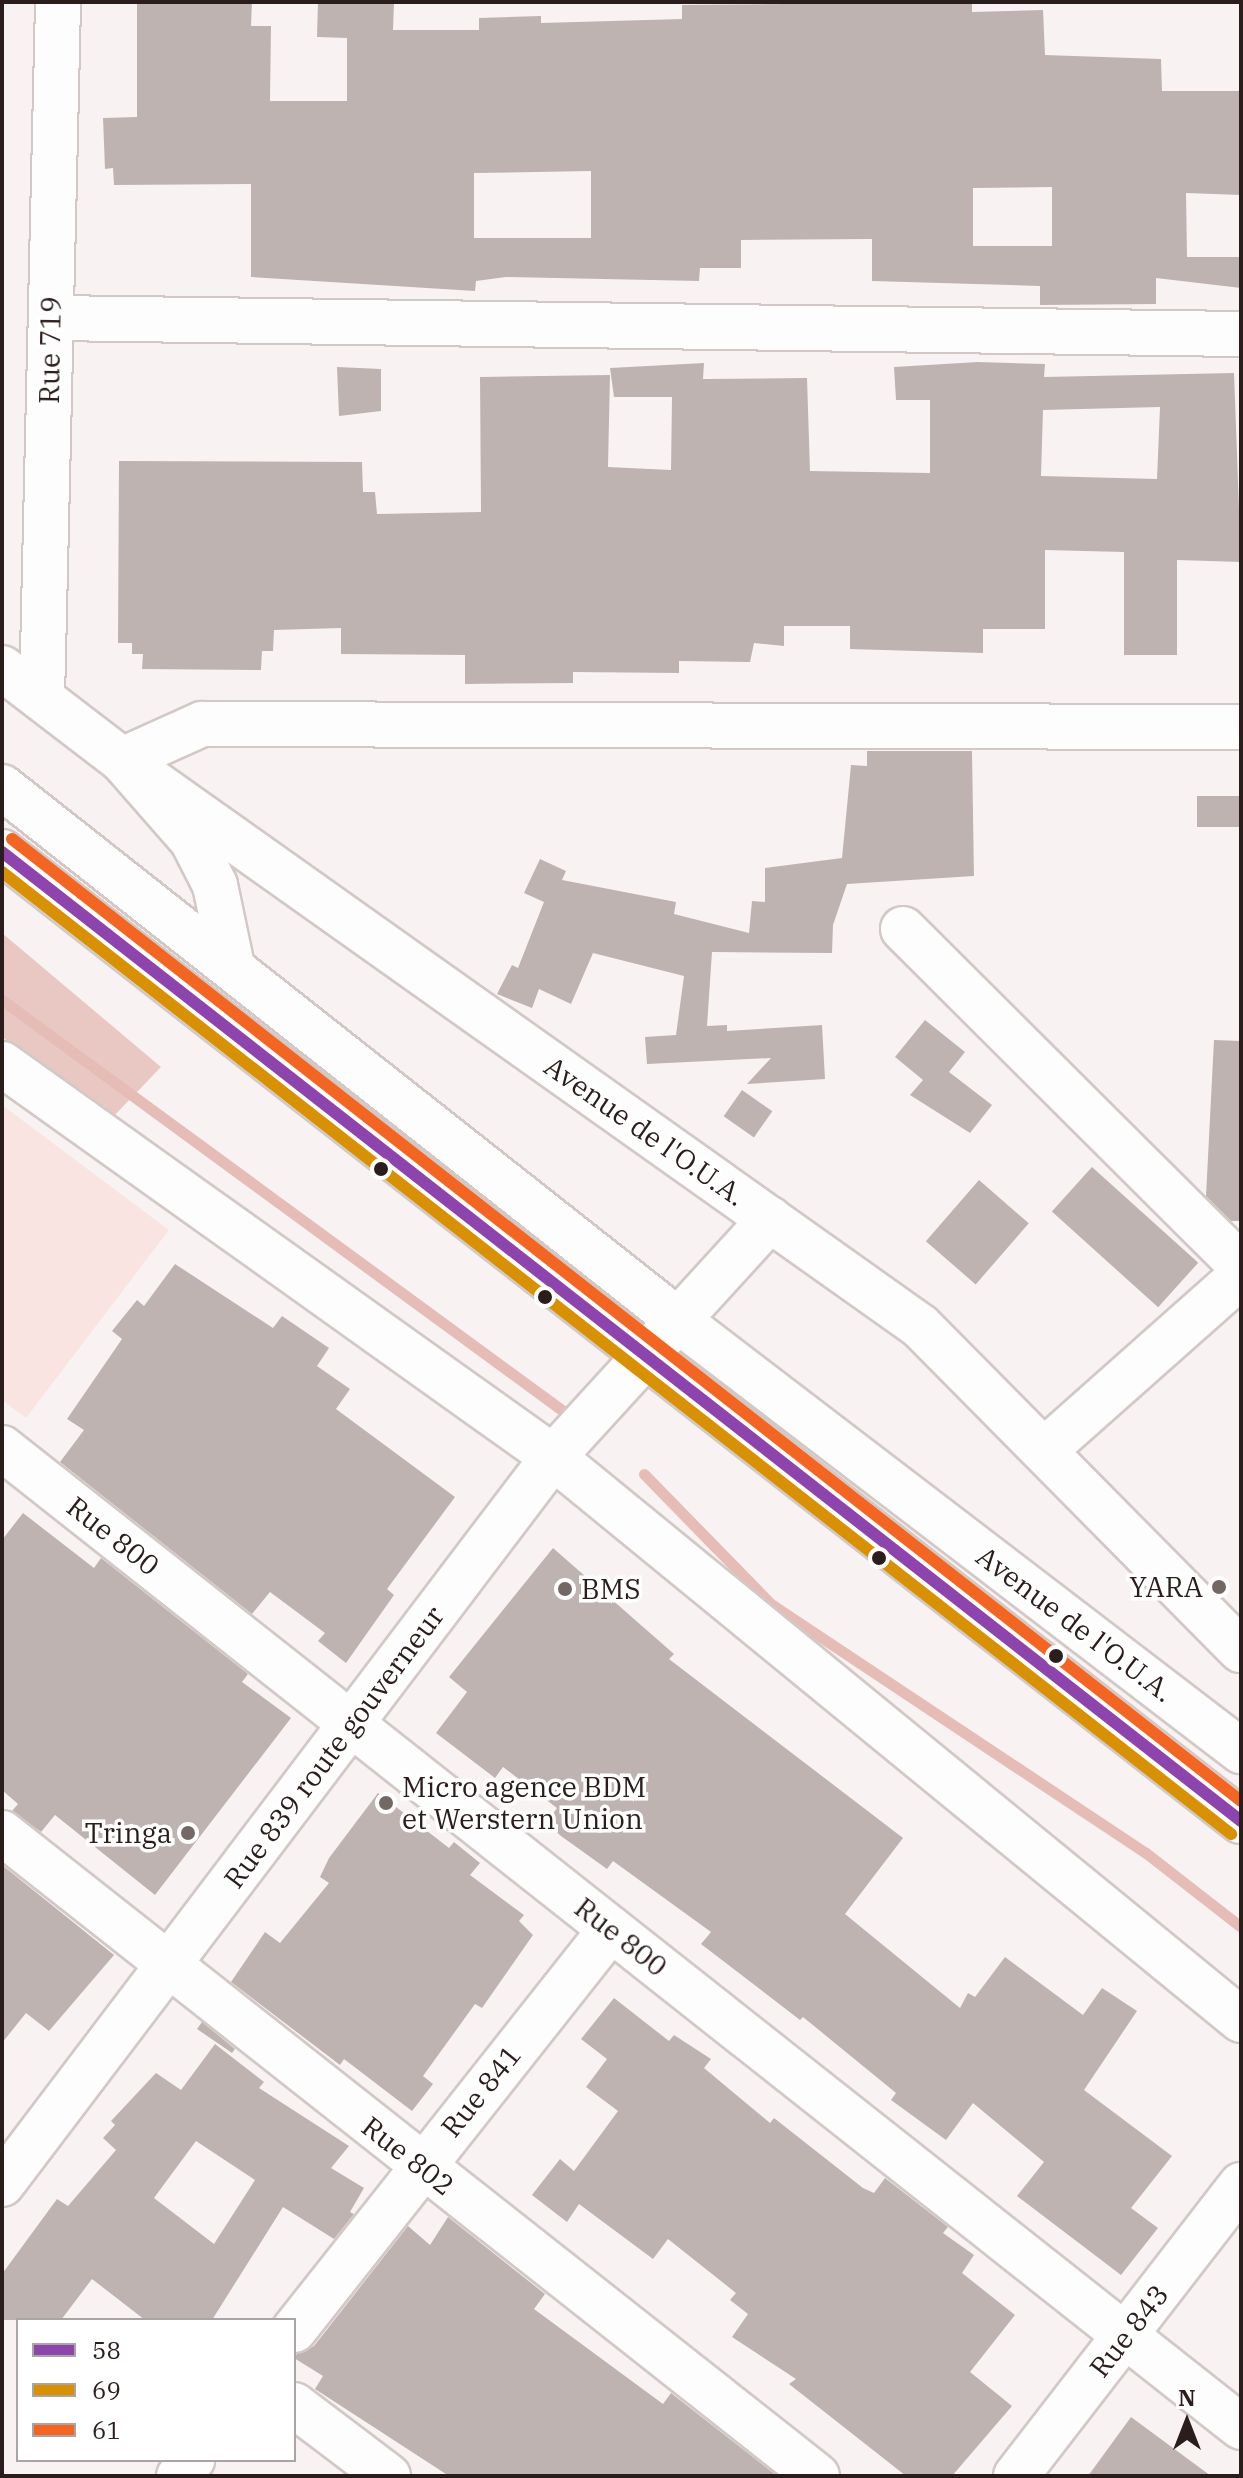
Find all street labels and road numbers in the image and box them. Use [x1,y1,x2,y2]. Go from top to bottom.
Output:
street label: Rue 719 [32,296,68,404]
street label: Avenue de l'O.U.A. [538,1049,752,1213]
street label: Rue 800 [60,1490,166,1582]
street label: Avenue de l'O.U.A. [970,1539,1180,1709]
street label: Rue 839 route gouverneur [217,1599,451,1895]
street label: Rue 800 [568,1891,674,1983]
street label: Rue 841 [434,2038,528,2144]
street label: Rue 802 [355,2110,461,2202]
street label: Rue 843 [1083,2278,1175,2384]

